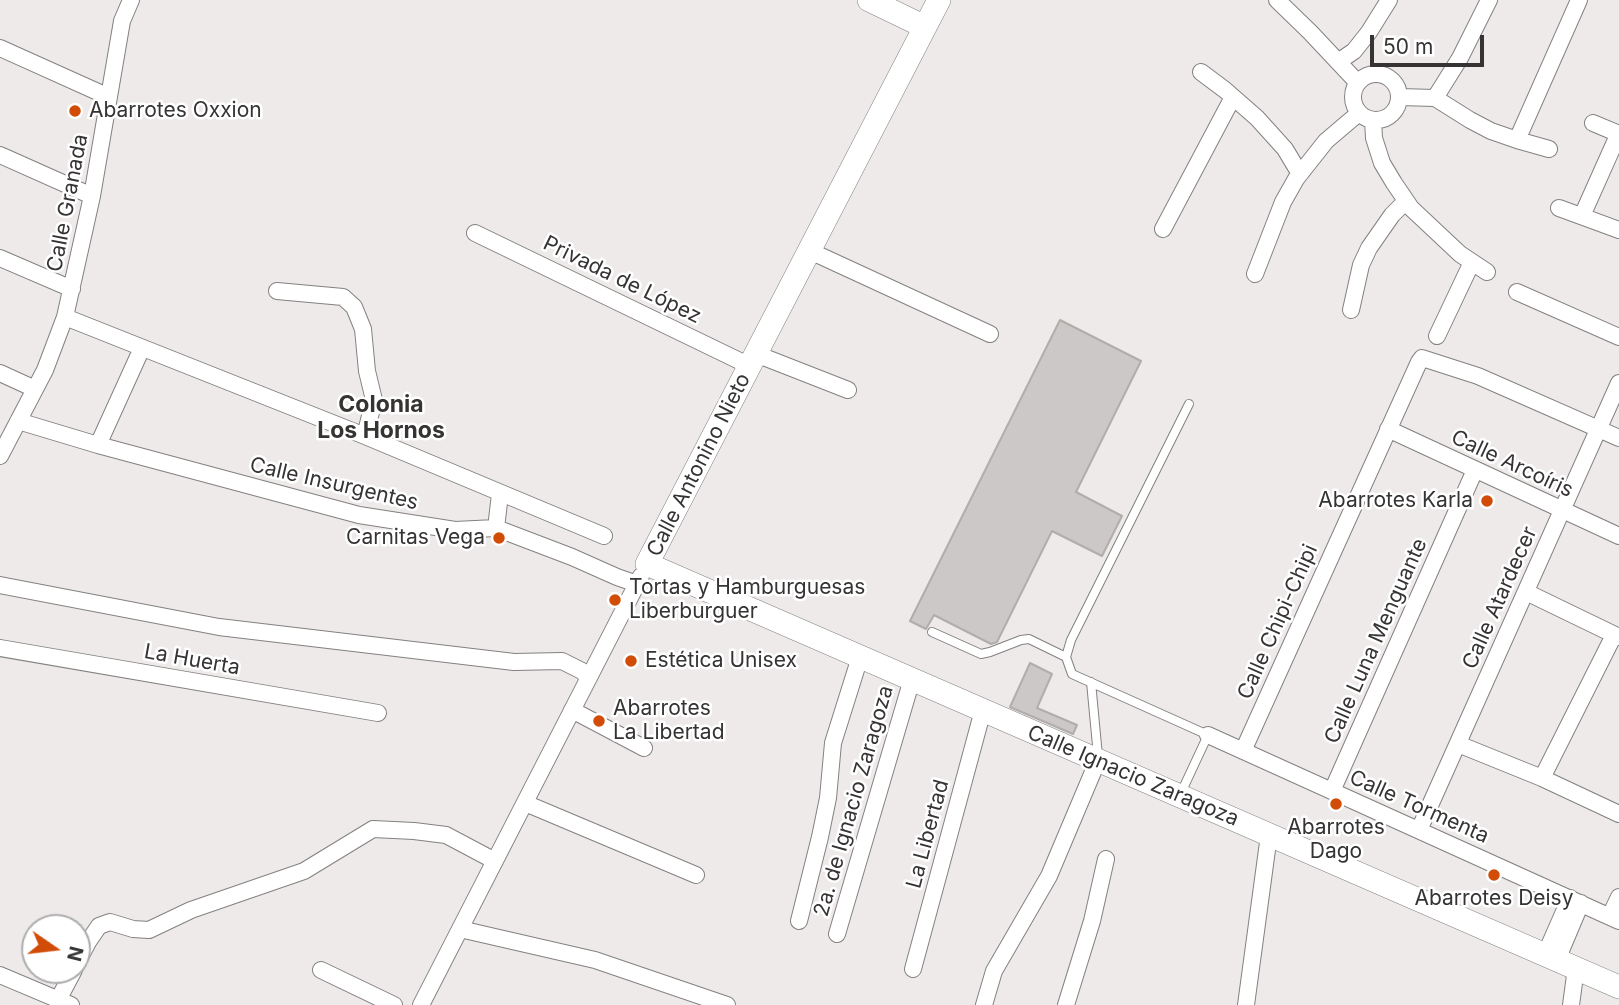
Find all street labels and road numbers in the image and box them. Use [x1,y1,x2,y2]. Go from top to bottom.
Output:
street label: Calle Granada [42,132,94,274]
street label: Privada de López [539,231,705,329]
street label: Calle Antonino Nieto [642,369,756,561]
street label: Calle Arcoíris [1447,425,1577,503]
street label: Calle Insurgentes [247,452,421,516]
street label: Calle Atardecer [1457,523,1543,673]
street label: Calle Luna Menguante [1319,535,1433,747]
street label: Calle Chipi-Chipi [1233,541,1323,703]
street label: La Huerta [142,639,242,681]
street label: 2a. de Ignacio Zaragoza [809,683,899,919]
street label: Calle Ignacio Zaragoza [1024,720,1242,832]
street label: Calle Tormenta [1345,765,1493,849]
street label: La Libertad [901,777,955,891]

